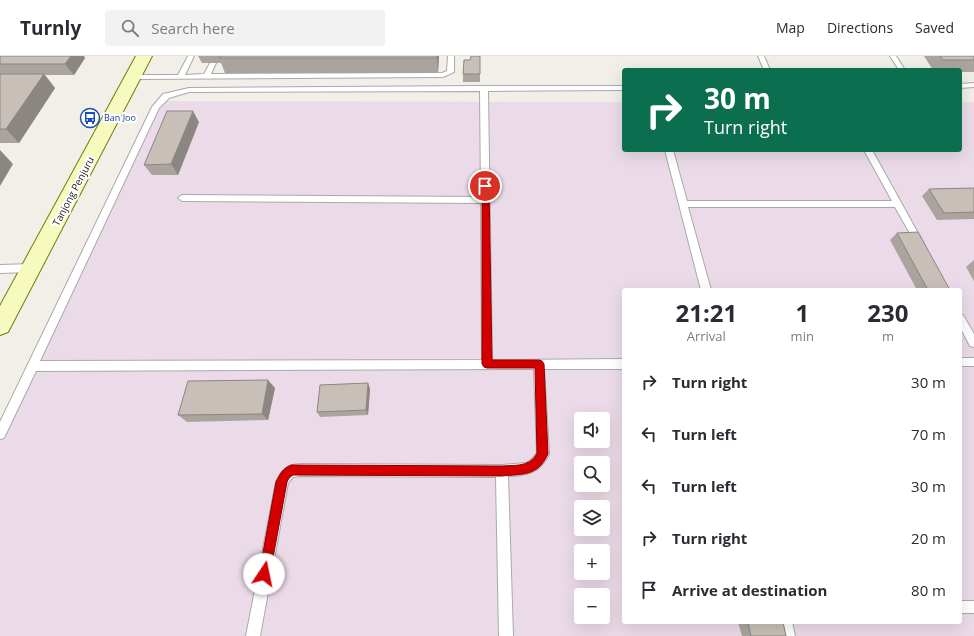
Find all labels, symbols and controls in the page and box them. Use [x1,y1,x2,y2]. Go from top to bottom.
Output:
search box [105,10,385,46]
text: Turnly [20,15,81,41]
icon: search [119,17,141,39]
text: Search here [151,18,235,38]
text: Map [776,18,805,37]
text: Directions [827,18,893,37]
text: Saved [915,18,954,37]
text: 30 m [704,79,771,117]
icon: right [638,84,690,136]
bus stop icon: Ban Joo [79,107,101,129]
place label: Ban Joo [104,111,136,124]
text: Turn right [704,115,787,139]
street label: Tanjong Penjuru [49,154,97,228]
pin [468,169,502,203]
icon: arrive [474,175,496,197]
text: 21:21 [675,296,737,329]
text: 1 [795,296,809,329]
text: 230 [867,296,909,329]
text: Arrival [687,327,726,345]
text: min [791,327,814,345]
text: m [882,327,894,345]
icon: right [638,371,660,393]
text: Turn right [672,372,747,392]
text: 30 m [911,372,946,392]
map controls [574,412,610,624]
button: sound [574,412,610,448]
icon: left [638,423,660,445]
text: Turn left [672,424,737,444]
text: 70 m [911,424,946,444]
button: search [574,456,610,492]
icon: left [638,475,660,497]
text: Turn left [672,476,737,496]
text: 30 m [911,476,946,496]
button: layers [574,500,610,536]
icon: right [638,527,660,549]
text: Turn right [672,528,747,548]
text: 20 m [911,528,946,548]
button: + [574,544,610,580]
position arrow [243,553,285,595]
icon: arrive [638,579,660,601]
text: Arrive at destination [672,580,827,600]
text: 80 m [911,580,946,600]
button: − [574,588,610,624]

